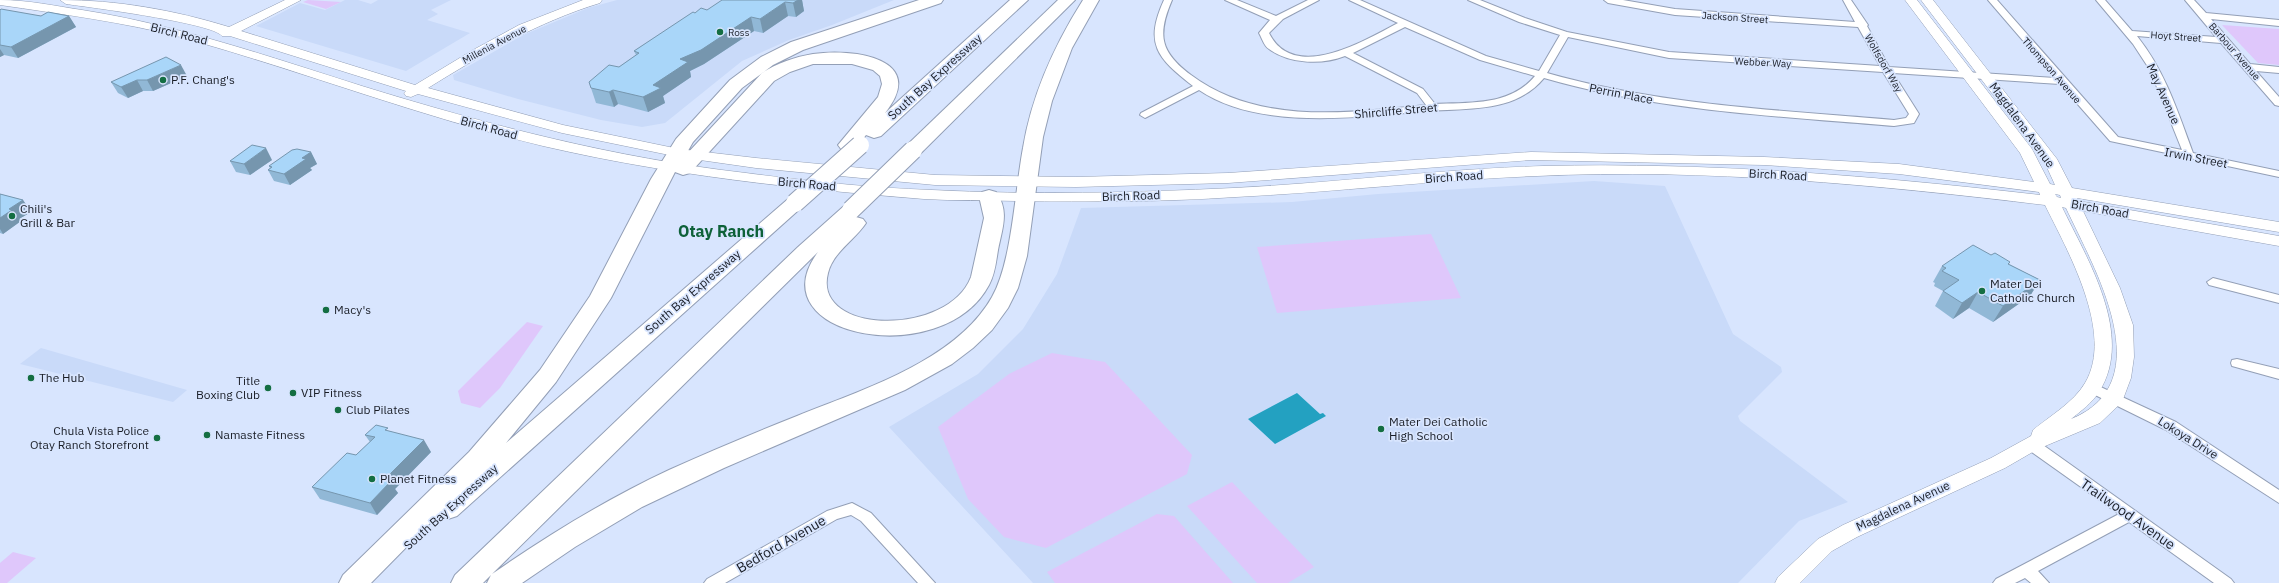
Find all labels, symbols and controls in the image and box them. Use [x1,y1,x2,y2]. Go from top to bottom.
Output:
street label: Jackson Street [1701,9,1769,26]
street label: Birch Road [149,19,209,48]
street label: Barbour Avenue [2206,20,2263,83]
street label: Millenia Avenue [460,22,529,67]
place label: Ross [728,26,750,39]
marker: Ross [715,27,725,37]
street label: Hoyt Street [2150,28,2202,45]
street label: South Bay Expressway [885,30,985,123]
street label: Wolfsdorf Way [1862,32,1905,95]
street label: Thompson Avenue [2019,35,2084,106]
street label: Webber Way [1734,55,1792,70]
street label: May Avenue [2143,61,2184,127]
place label: P.F. Chang's [171,72,235,87]
marker: P.F. Chang's [158,75,168,85]
street label: Magdalena Avenue [1986,79,2059,171]
street label: Perrin Place [1588,80,1655,107]
street label: Shircliffe Street [1354,99,1438,122]
street label: Birch Road [459,113,519,142]
street label: Irwin Street [2163,144,2229,171]
street label: Birch Road [1748,165,1808,184]
street label: Birch Road [1424,167,1484,186]
street label: Birch Road [777,173,837,194]
street label: Birch Road [1102,187,1160,204]
street label: Birch Road [2070,196,2130,221]
place label: Chili's Grill & Bar [20,201,75,230]
marker: Chili's Grill & Bar [7,211,17,221]
district label: Otay Ranch [678,221,764,241]
street label: South Bay Expressway [642,246,743,337]
place label: Mater Dei Catholic Church [1990,276,2075,305]
marker: Mater Dei Catholic Church [1977,286,1987,296]
place label: Macy's [334,302,371,317]
marker: Macy's [321,305,331,315]
place label: The Hub [39,370,84,385]
marker: The Hub [26,373,36,383]
place label: Title Boxing Club [196,373,260,402]
marker: Title Boxing Club [263,383,273,393]
place label: VIP Fitness [301,385,362,400]
marker: VIP Fitness [288,388,298,398]
place label: Club Pilates [346,402,410,417]
marker: Club Pilates [333,405,343,415]
street label: Lokoya Drive [2155,413,2222,462]
place label: Mater Dei Catholic High School [1389,414,1488,443]
place label: Chula Vista Police Otay Ranch Storefront [30,423,149,452]
marker: Mater Dei Catholic High School [1376,424,1386,434]
place label: Namaste Fitness [215,427,305,442]
marker: Namaste Fitness [202,430,212,440]
marker: Chula Vista Police Otay Ranch Storefront [152,433,162,443]
street label: South Bay Expressway [401,460,501,553]
place label: Planet Fitness [380,471,456,486]
marker: Planet Fitness [367,474,377,484]
street label: Trailwood Avenue [2077,475,2179,554]
street label: Magdalena Avenue [1854,477,1952,534]
street label: Bedford Avenue [733,511,829,577]

